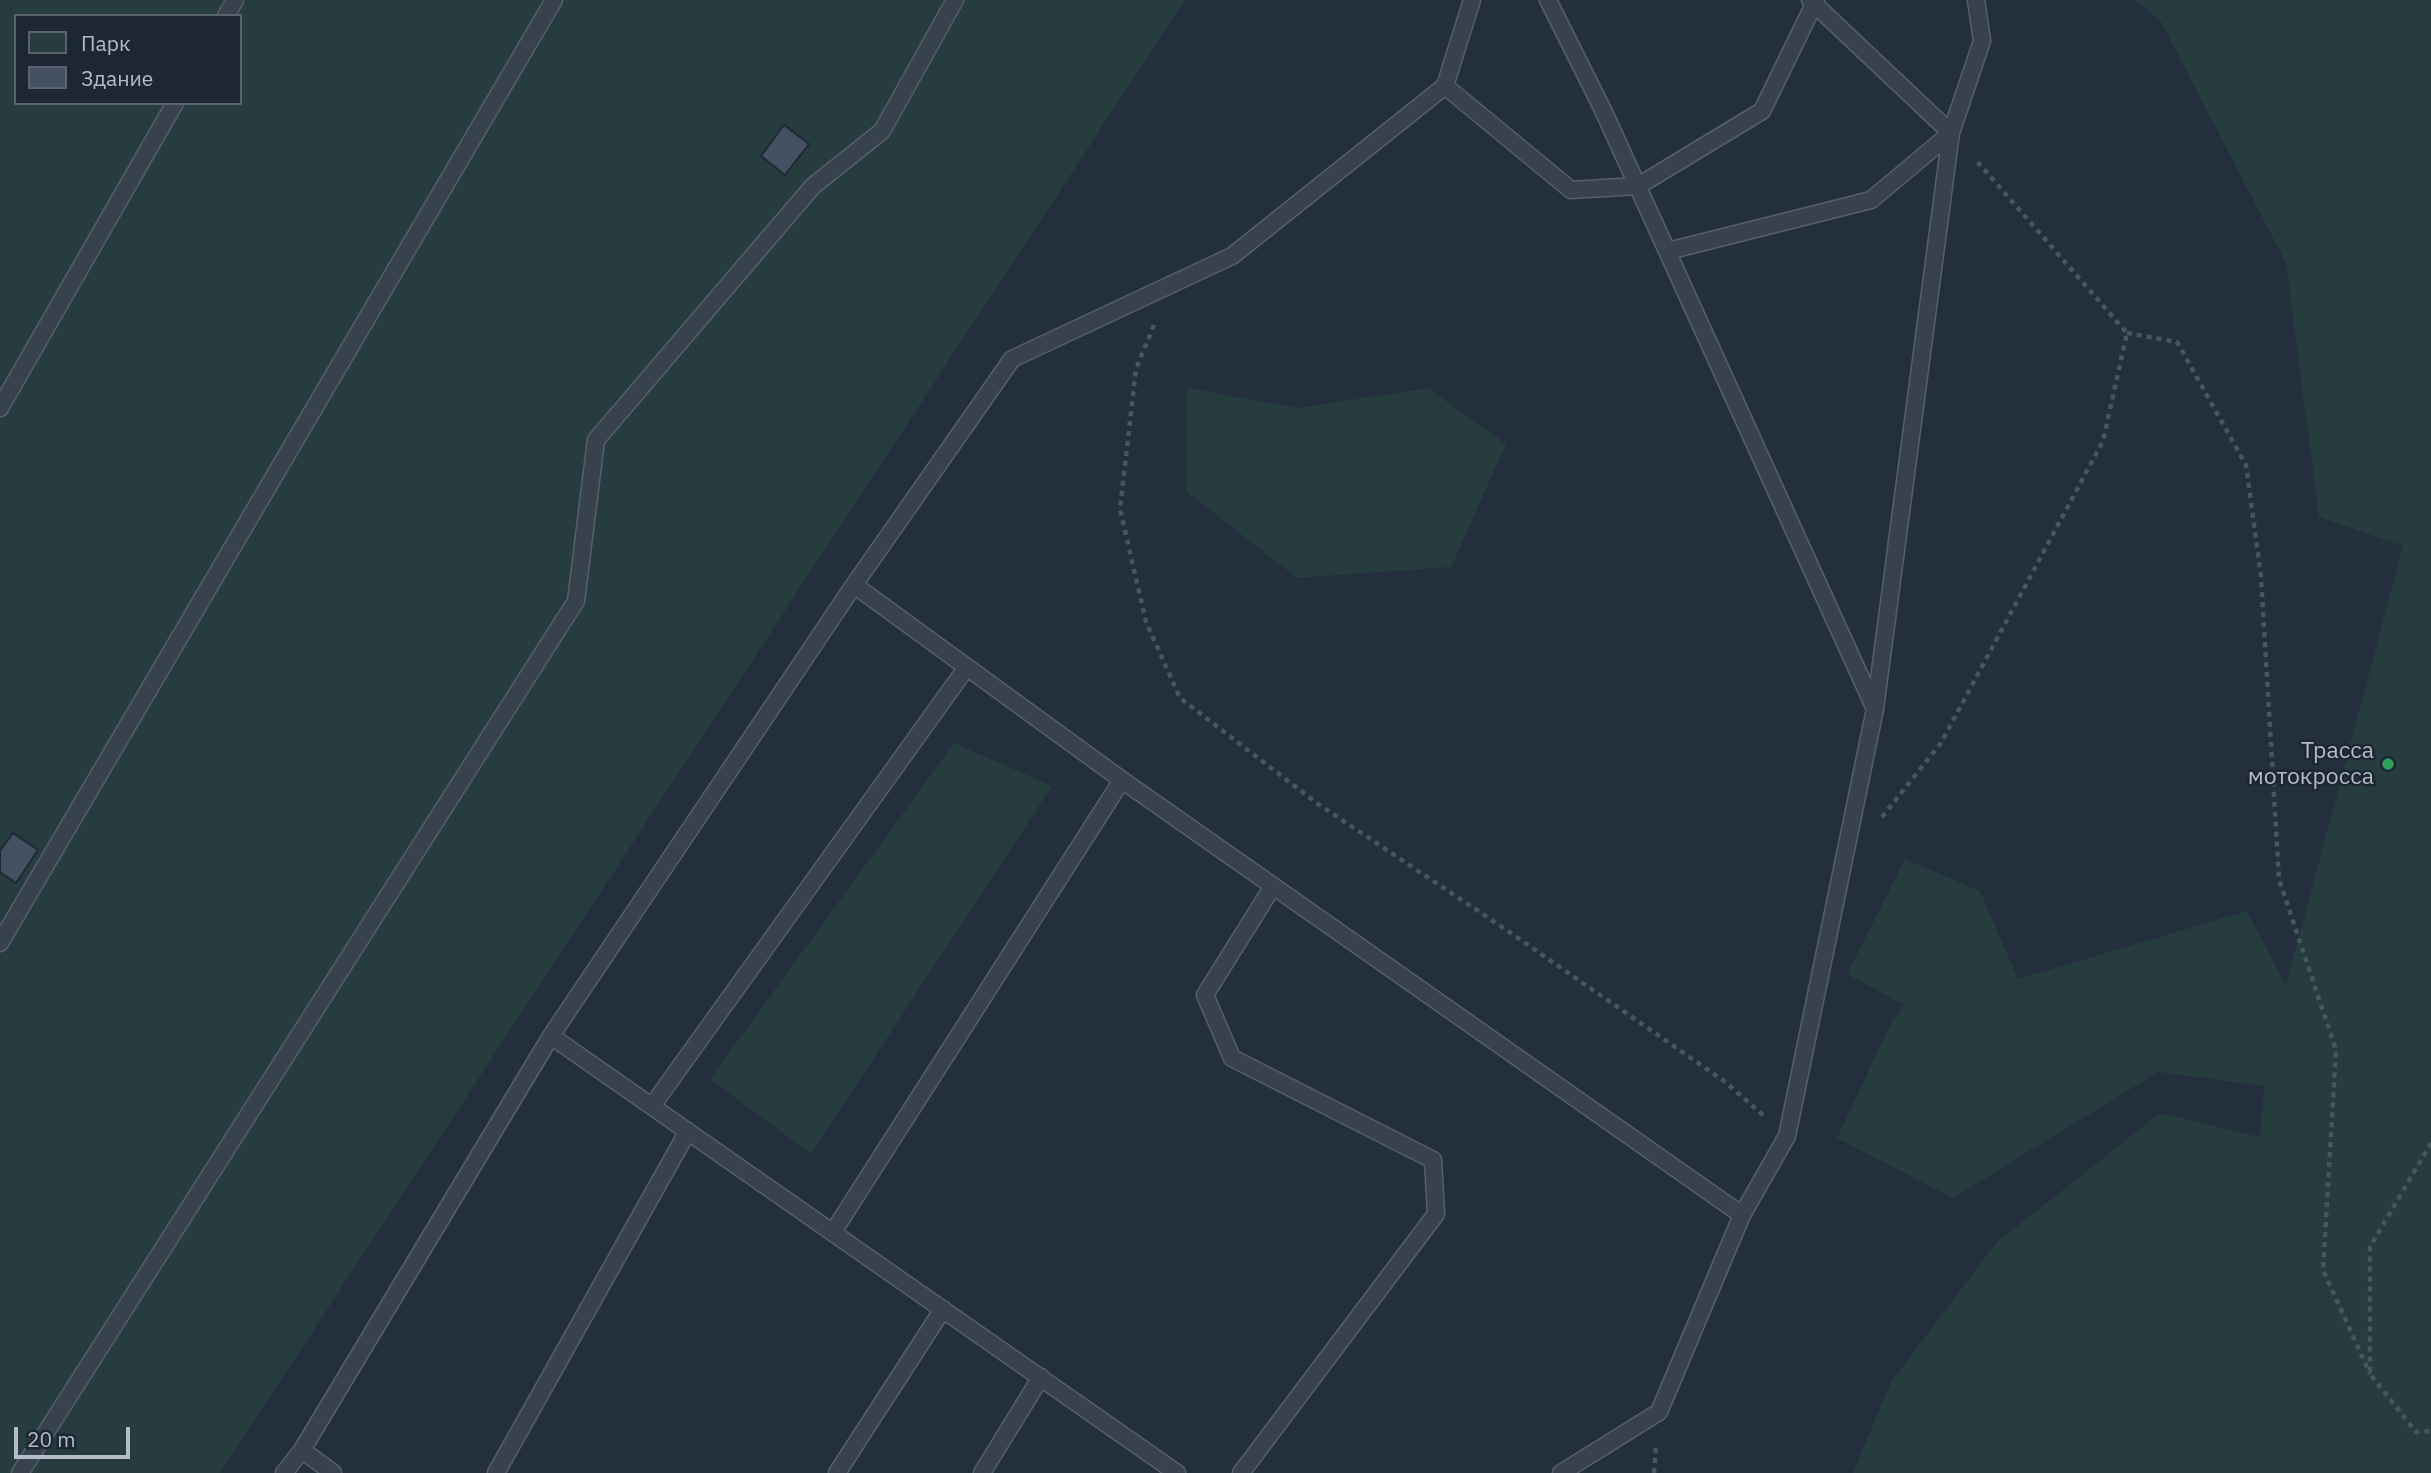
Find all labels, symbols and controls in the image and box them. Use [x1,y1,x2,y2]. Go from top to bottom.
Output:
legend [14,14,242,105]
text: Парк [81,29,131,57]
text: Здание [81,64,153,92]
place label: Трасса мотокросса [2248,737,2374,791]
marker: Трасса мотокросса [2380,756,2396,772]
scale bar [18,1414,133,1458]
text: 20 m [27,1425,76,1453]

